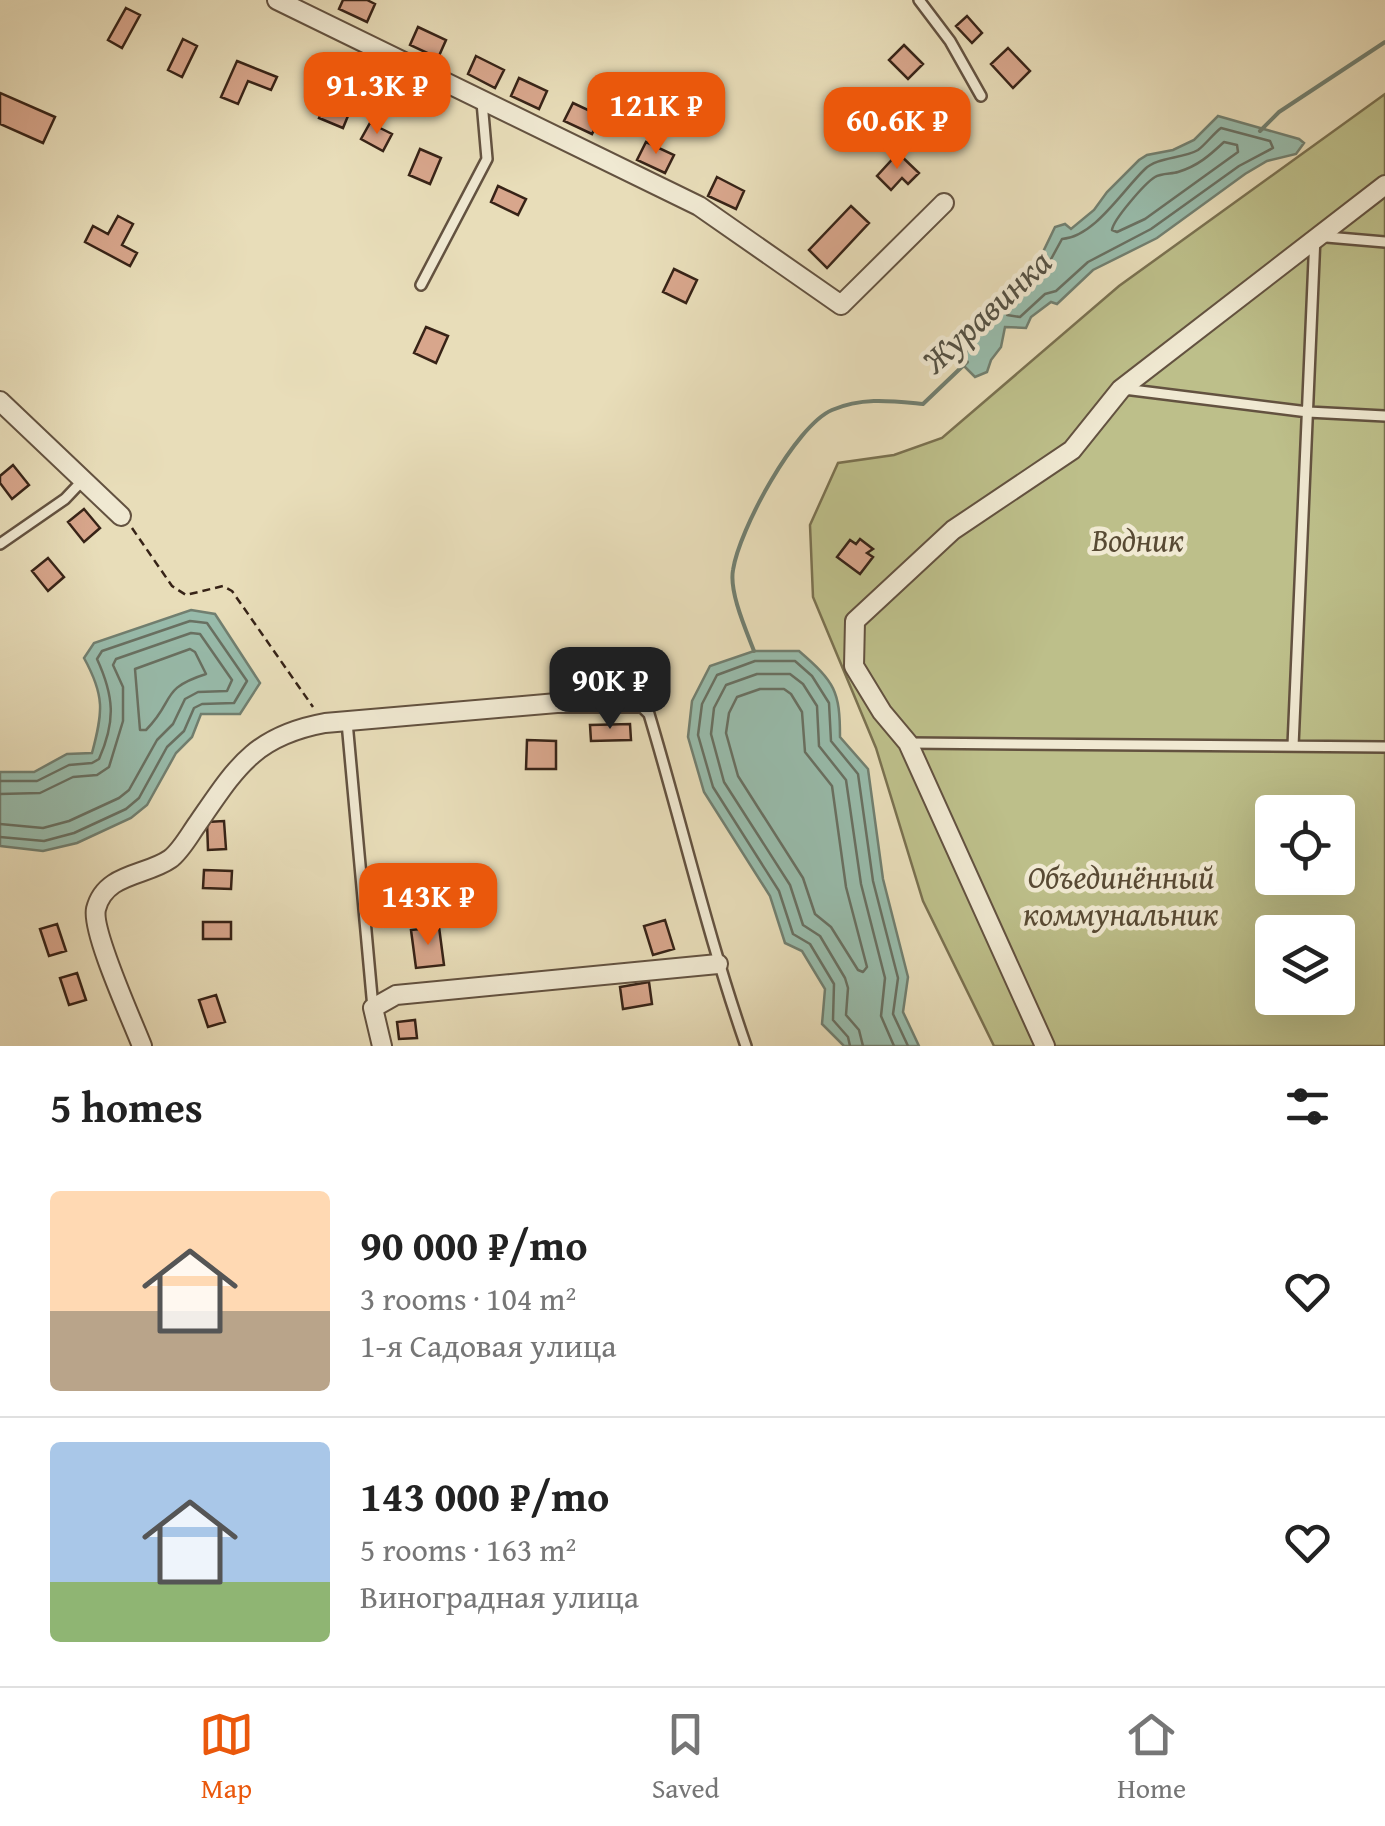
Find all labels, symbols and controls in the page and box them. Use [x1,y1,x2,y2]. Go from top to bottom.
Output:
pin: 91.3K ₽ [285,52,469,137]
text: 91.3K ₽ [326,61,428,108]
pin: 121K ₽ [575,72,737,157]
text: 121K ₽ [609,81,703,128]
pin: 60.6K ₽ [805,87,989,172]
text: 60.6K ₽ [846,96,948,143]
water label: Журавинка [909,237,1062,385]
park label: Водник [1091,516,1184,563]
pin: 90K ₽ [540,647,680,732]
text: 90K ₽ [572,656,649,703]
map controls [1255,795,1355,1015]
button: locate [1255,795,1355,895]
park label: Объединённый коммунальник [1023,853,1219,937]
pin: 143K ₽ [347,863,509,948]
text: 143K ₽ [381,872,475,919]
button: layers [1255,915,1355,1015]
text: 5 homes [50,1076,203,1137]
icon: filters [1280,1079,1335,1134]
text: 90 000 ₽/mo [360,1214,588,1275]
icon: home [130,1231,250,1351]
icon: heart [1280,1264,1335,1319]
text: 3 rooms · 104 m² [360,1275,576,1322]
text: 1-я Садовая улица [360,1322,616,1369]
text: 143 000 ₽/mo [360,1465,609,1526]
icon: home [130,1482,250,1602]
icon: heart [1280,1515,1335,1570]
text: 5 rooms · 163 m² [360,1526,576,1573]
text: Виноградная улица [360,1573,639,1620]
tab: Map [199,1707,254,1808]
tab: Saved [652,1707,719,1808]
tab: Home [1117,1707,1186,1808]

